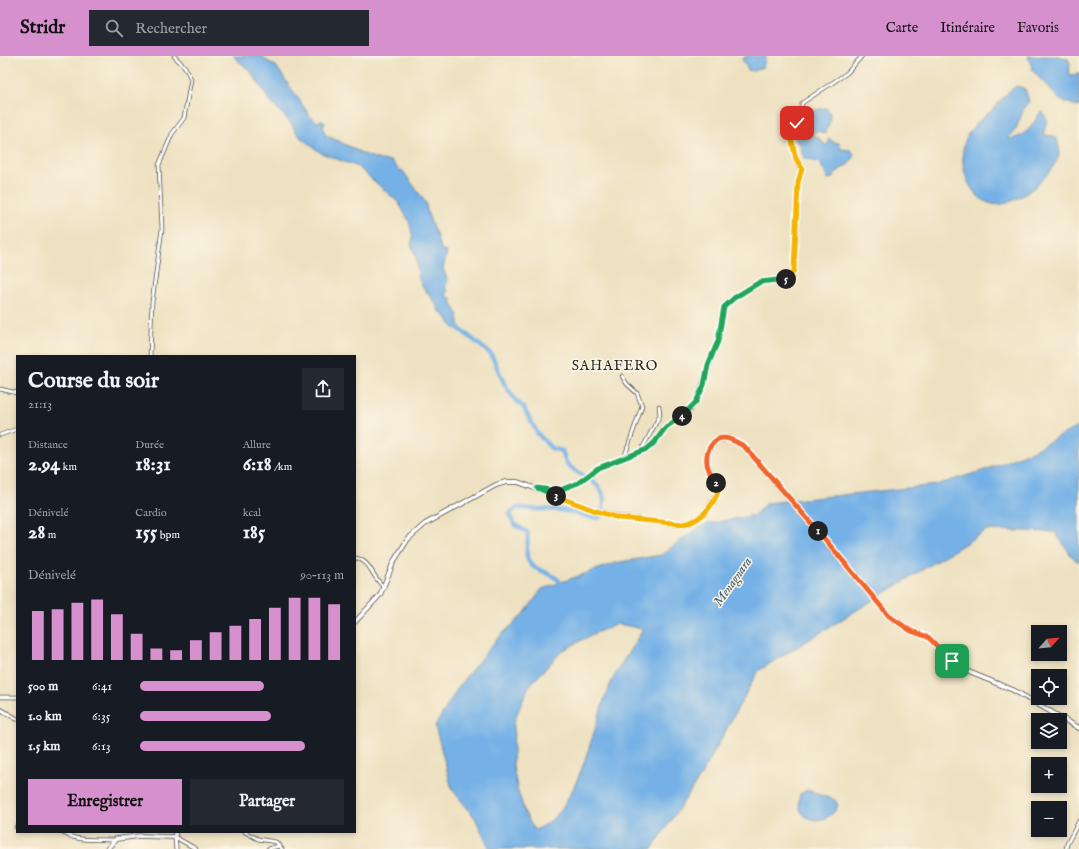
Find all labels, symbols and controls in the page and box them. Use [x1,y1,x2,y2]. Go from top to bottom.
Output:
search box [89,10,369,46]
text: Stridr [20,16,65,40]
icon: search [103,17,125,39]
text: Rechercher [135,19,207,38]
text: Carte [886,19,918,37]
text: Itinéraire [940,19,995,37]
text: Favoris [1017,19,1059,37]
pin [780,106,814,140]
icon: check [786,112,808,134]
pin: 5 [776,269,796,289]
text: 5 [784,272,788,286]
district label: SAHAFERO [572,357,658,375]
text: Course du soir [28,367,159,395]
button: share [302,368,344,410]
text: 21:13 [28,396,52,413]
pin: 4 [672,406,692,426]
text: 4 [679,409,685,423]
text: Distance [28,438,68,452]
text: Durée [135,438,164,452]
text: Allure [243,438,271,452]
text: 2.94 [28,452,60,477]
text: 18:31 [135,452,171,477]
text: 6:18 [243,452,272,477]
text: km [60,460,77,474]
text: /km [272,460,292,474]
pin: 2 [706,473,726,493]
text: 2 [713,476,719,490]
pin: 3 [546,486,566,506]
text: 3 [554,489,558,503]
text: Dénivelé [28,506,69,520]
text: Cardio [135,506,167,520]
text: kcal [243,506,261,520]
text: 28 [28,520,45,545]
text: 155 [135,520,157,545]
text: 185 [243,520,265,545]
pin: 1 [808,521,828,541]
text: 1 [816,524,820,538]
text: m [45,528,56,542]
text: bpm [157,528,180,542]
water label: Menagnara [710,554,757,610]
text: Dénivelé [28,567,76,584]
text: 90–113 m [300,567,344,584]
north arrow [1031,625,1067,661]
map controls [1031,625,1067,837]
pin [935,644,969,678]
icon: arrive [941,650,963,672]
button: locate [1031,669,1067,705]
text: 500 m [28,678,58,695]
text: 6:41 [92,678,112,695]
text: 1.0 km [28,708,62,725]
text: 6:35 [92,708,110,725]
button: layers [1031,713,1067,749]
text: 1.5 km [28,738,60,755]
text: 6:13 [92,738,111,755]
button: + [1031,757,1067,793]
button: Enregistrer [28,779,182,825]
button: Partager [190,779,344,825]
button: − [1031,801,1067,837]

